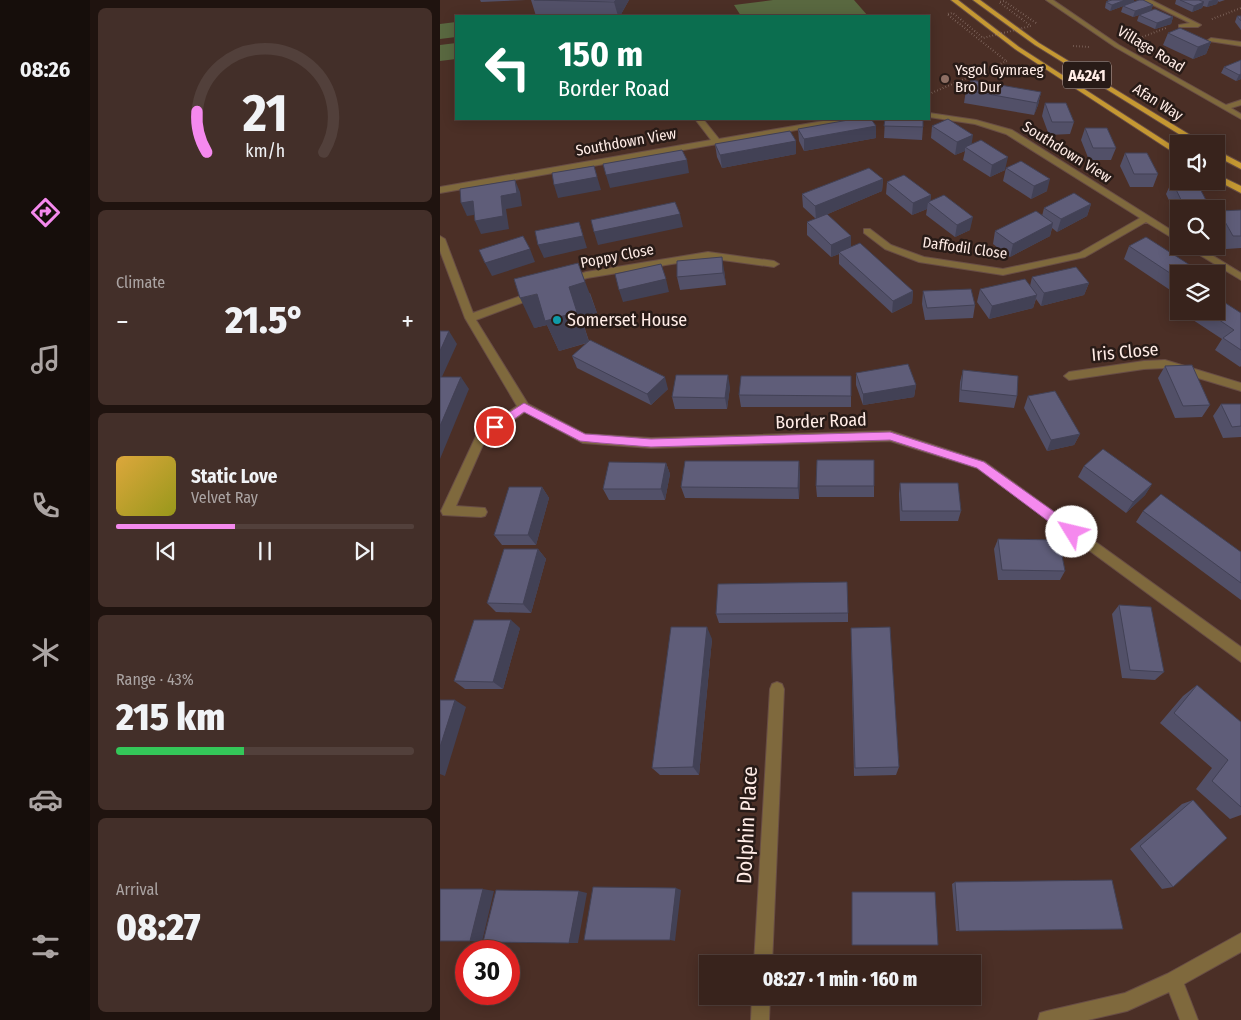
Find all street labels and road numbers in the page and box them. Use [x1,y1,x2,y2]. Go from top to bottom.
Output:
street label: Village Road [1114,22,1188,76]
road number: A4241 [1063,62,1111,88]
street label: Afan Way [1130,80,1187,125]
street label: Southdown View [1019,117,1115,187]
street label: Southdown View [574,124,678,160]
street label: Daffodil Close [922,233,1008,263]
street label: Poppy Close [579,240,655,272]
street label: Iris Close [1091,338,1159,366]
street label: Border Road [775,408,867,434]
street label: Dolphin Place [731,766,763,884]

